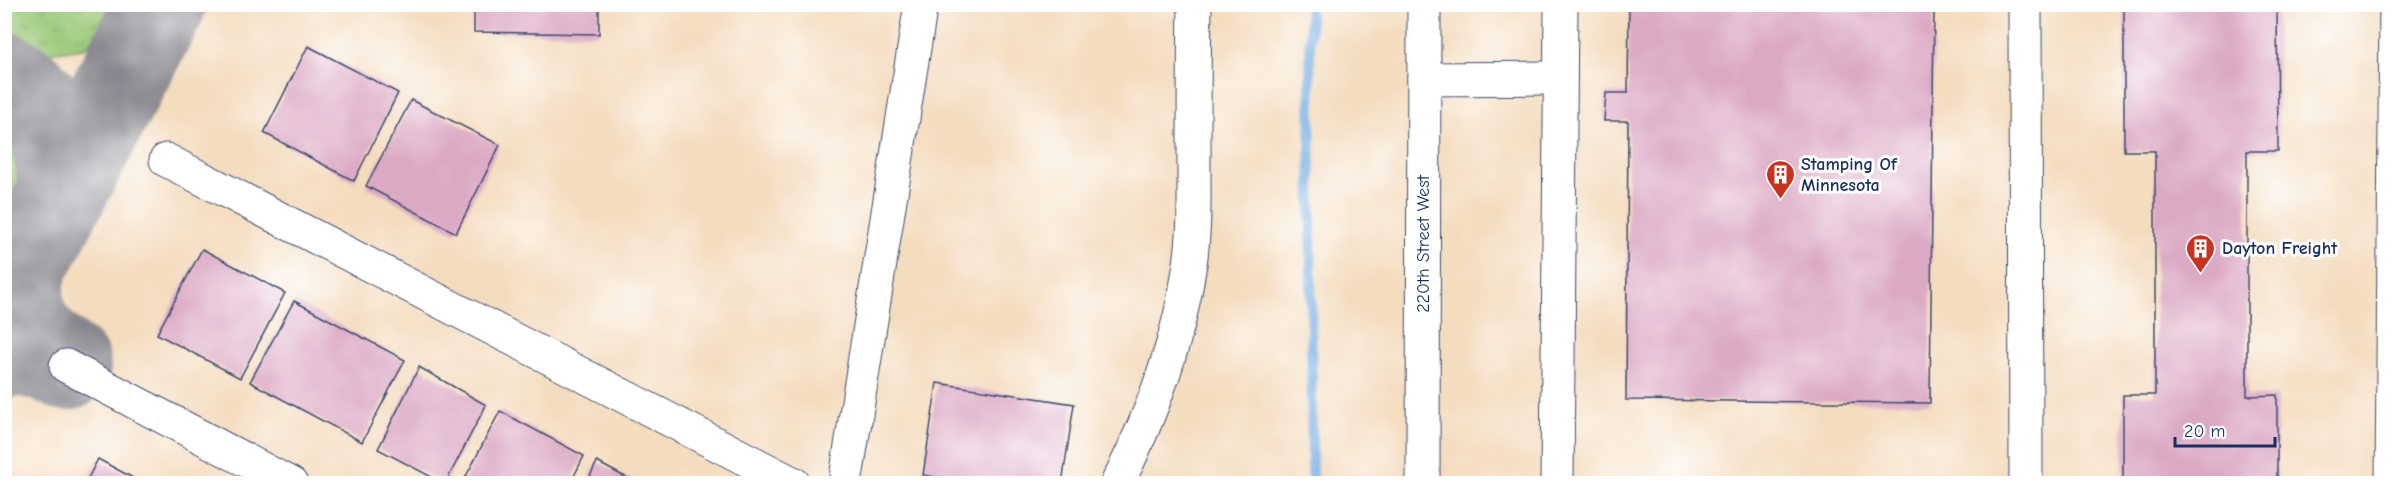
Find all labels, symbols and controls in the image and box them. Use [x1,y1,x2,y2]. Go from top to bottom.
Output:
place label: Stamping Of Minnesota [1801,154,1898,196]
building icon: Stamping Of Minnesota [1764,158,1796,200]
street label: 220th Street West [1413,174,1434,313]
building icon: Dayton Freight [2185,232,2217,274]
place label: Dayton Freight [2222,238,2338,259]
scale bar [2175,410,2276,448]
text: 20 m [2184,421,2225,442]

